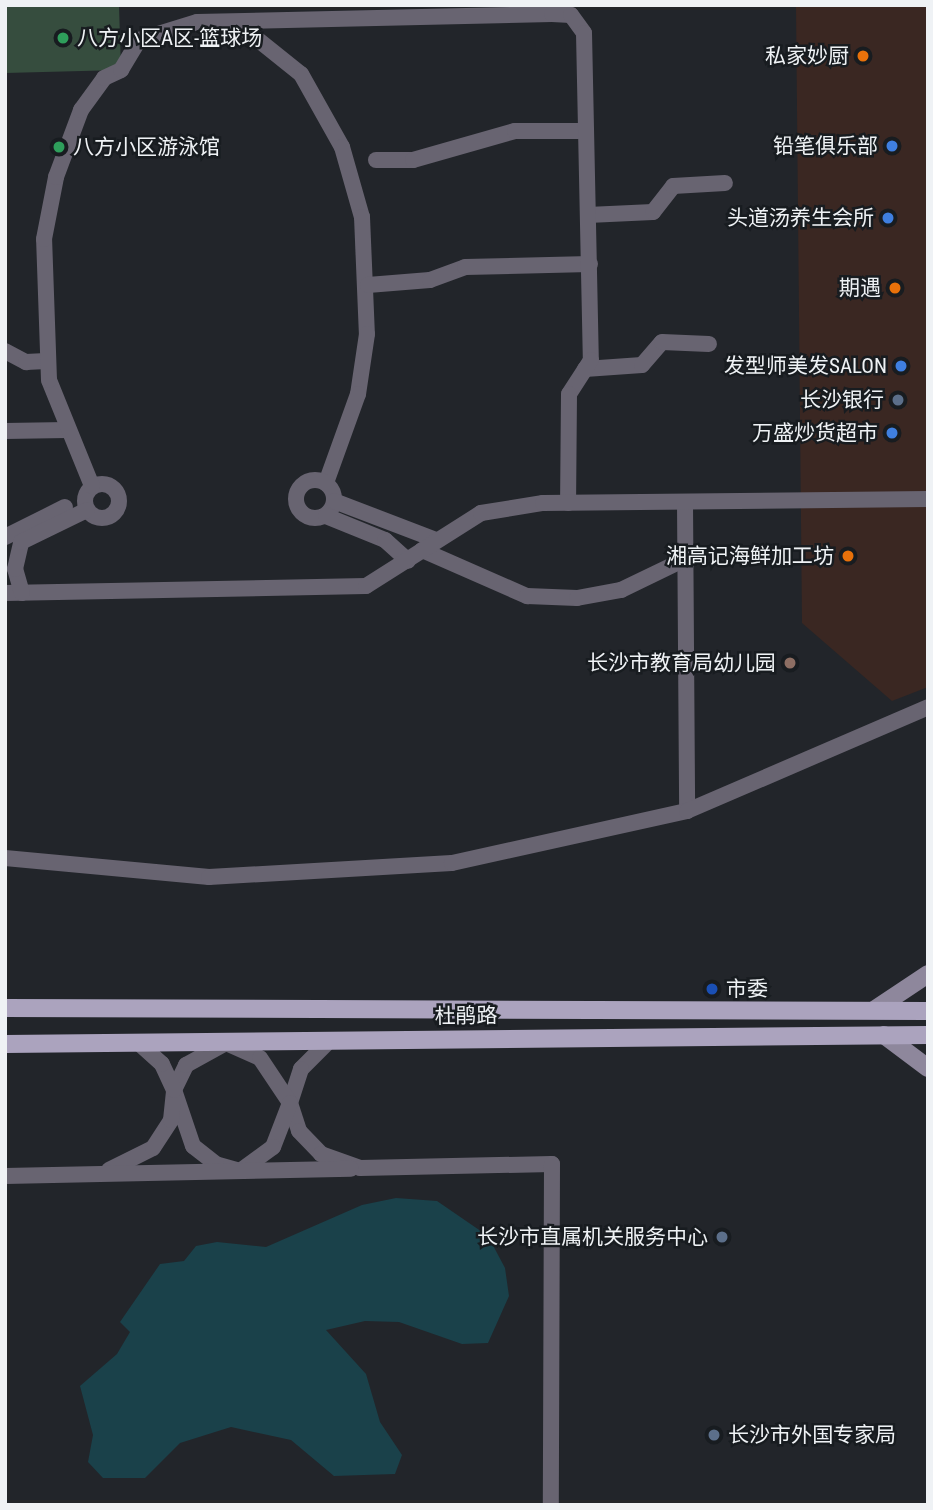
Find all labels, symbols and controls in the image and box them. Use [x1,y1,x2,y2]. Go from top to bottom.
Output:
place label: 八方小区A区-篮球场 [77,25,262,51]
marker: 八方小区A区-篮球场 [55,30,71,46]
place label: 私家妙厨 [765,43,849,69]
marker: 私家妙厨 [855,48,871,64]
place label: 铅笔俱乐部 [773,133,878,159]
place label: 八方小区游泳馆 [73,134,220,160]
marker: 铅笔俱乐部 [884,138,900,154]
marker: 八方小区游泳馆 [51,139,67,155]
place label: 头道汤养生会所 [727,205,874,231]
marker: 头道汤养生会所 [880,210,896,226]
place label: 期遇 [839,275,881,301]
marker: 期遇 [887,280,903,296]
place label: 发型师美发SALON [724,353,887,379]
marker: 发型师美发SALON [893,358,909,374]
place label: 长沙银行 [800,387,884,413]
marker: 长沙银行 [890,392,906,408]
place label: 万盛炒货超市 [752,420,878,446]
marker: 万盛炒货超市 [884,425,900,441]
place label: 湘高记海鲜加工坊 [666,543,834,569]
marker: 湘高记海鲜加工坊 [840,548,856,564]
place label: 长沙市教育局幼儿园 [587,650,776,676]
marker: 长沙市教育局幼儿园 [782,655,798,671]
place label: 市委 [726,976,768,1002]
marker: 市委 [704,981,720,997]
street label: 杜鹃路 [434,1003,498,1029]
place label: 长沙市直属机关服务中心 [477,1224,708,1250]
marker: 长沙市直属机关服务中心 [714,1229,730,1245]
place label: 长沙市外国专家局 [728,1422,896,1448]
marker: 长沙市外国专家局 [706,1427,722,1443]

